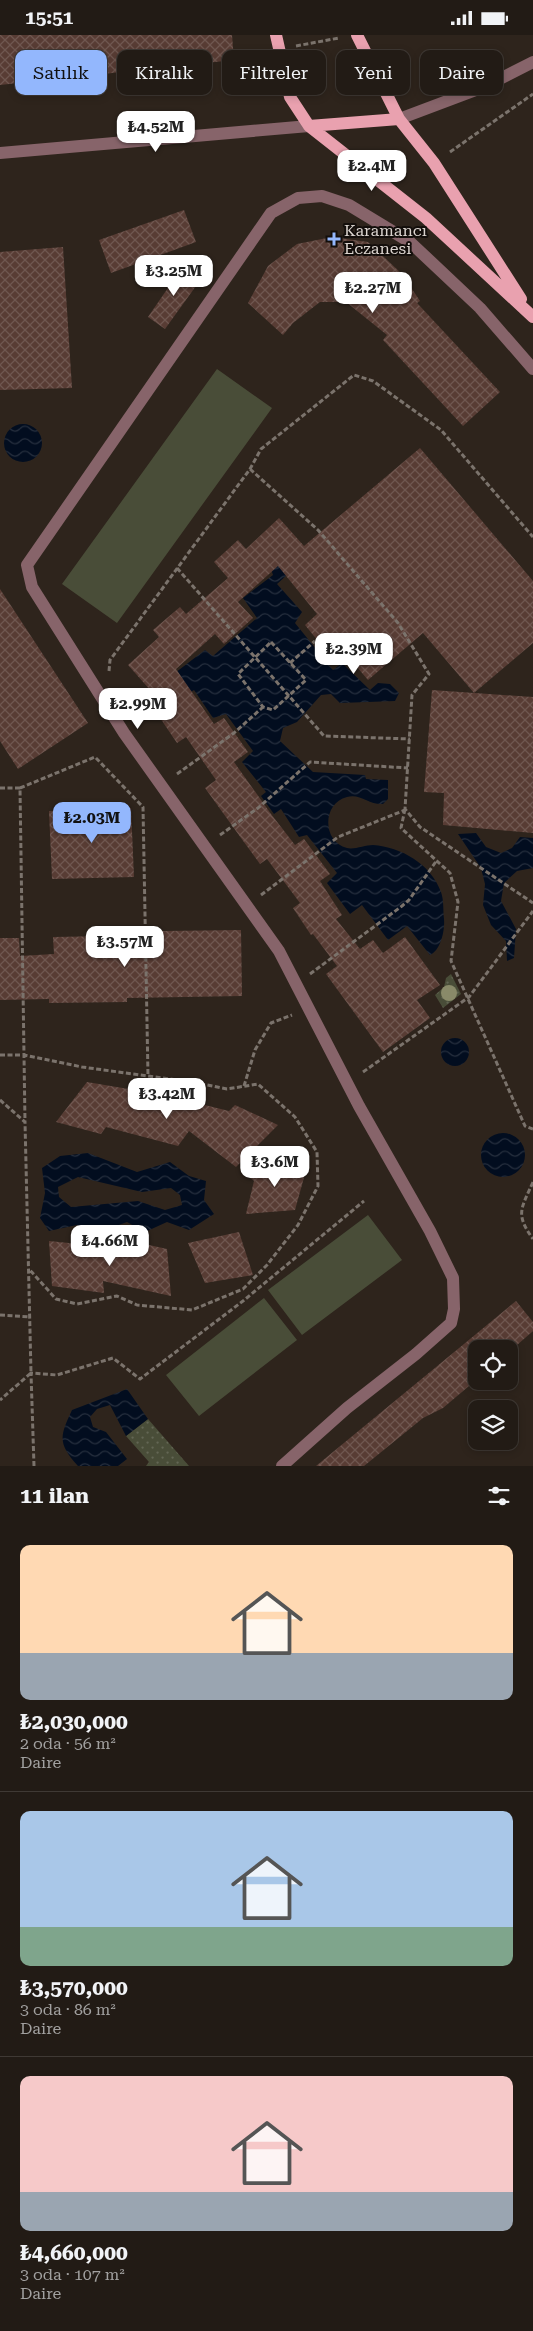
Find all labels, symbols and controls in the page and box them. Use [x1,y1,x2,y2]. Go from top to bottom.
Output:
text: 15:51 [25,6,74,29]
chip: Satılık [15,50,107,95]
chip: Kiralık [117,50,212,95]
chip: Filtreler [222,50,326,95]
chip: Yeni [336,50,410,95]
chip: Daire [420,50,503,95]
pin: ₺4.52M [115,111,197,153]
text: ₺4.52M [128,117,184,136]
pin: ₺2.4M [337,149,407,192]
text: ₺2.4M [348,156,396,175]
place label: Karamancı Eczanesi [344,221,427,258]
marker: Karamancı Eczanesi [328,233,340,245]
pin: ₺3.25M [133,255,215,297]
text: ₺3.25M [146,261,202,280]
pin: ₺2.27M [332,271,414,314]
text: ₺2.27M [345,278,401,297]
pin: ₺2.39M [313,633,395,675]
text: ₺2.39M [326,639,382,658]
pin: ₺2.99M [97,687,179,730]
text: ₺2.99M [110,694,166,713]
pin: ₺2.03M [51,801,133,844]
text: ₺2.03M [64,808,120,827]
pin: ₺3.57M [84,925,166,968]
text: ₺3.57M [97,932,153,951]
pin: ₺3.42M [126,1077,208,1120]
text: ₺3.42M [139,1084,195,1103]
pin: ₺3.6M [240,1145,310,1188]
text: ₺3.6M [251,1152,299,1171]
pin: ₺4.66M [69,1225,151,1267]
text: ₺4.66M [82,1231,138,1250]
map controls [468,1340,518,1450]
button: locate [468,1340,518,1390]
button: layers [468,1400,518,1450]
icon: filters [485,1482,513,1510]
text: 11 ilan [20,1484,89,1508]
icon: home [222,1578,312,1668]
text: ₺2,030,000 [20,1710,128,1734]
text: 2 oda · 56 m² [20,1734,116,1753]
text: Daire [20,1753,61,1772]
icon: home [222,1843,312,1933]
text: ₺3,570,000 [20,1976,128,2000]
text: 3 oda · 86 m² [20,2000,116,2019]
text: Daire [20,2019,61,2038]
icon: home [222,2108,312,2198]
text: ₺4,660,000 [20,2241,128,2265]
text: 3 oda · 107 m² [20,2265,125,2284]
text: Daire [20,2284,61,2303]

